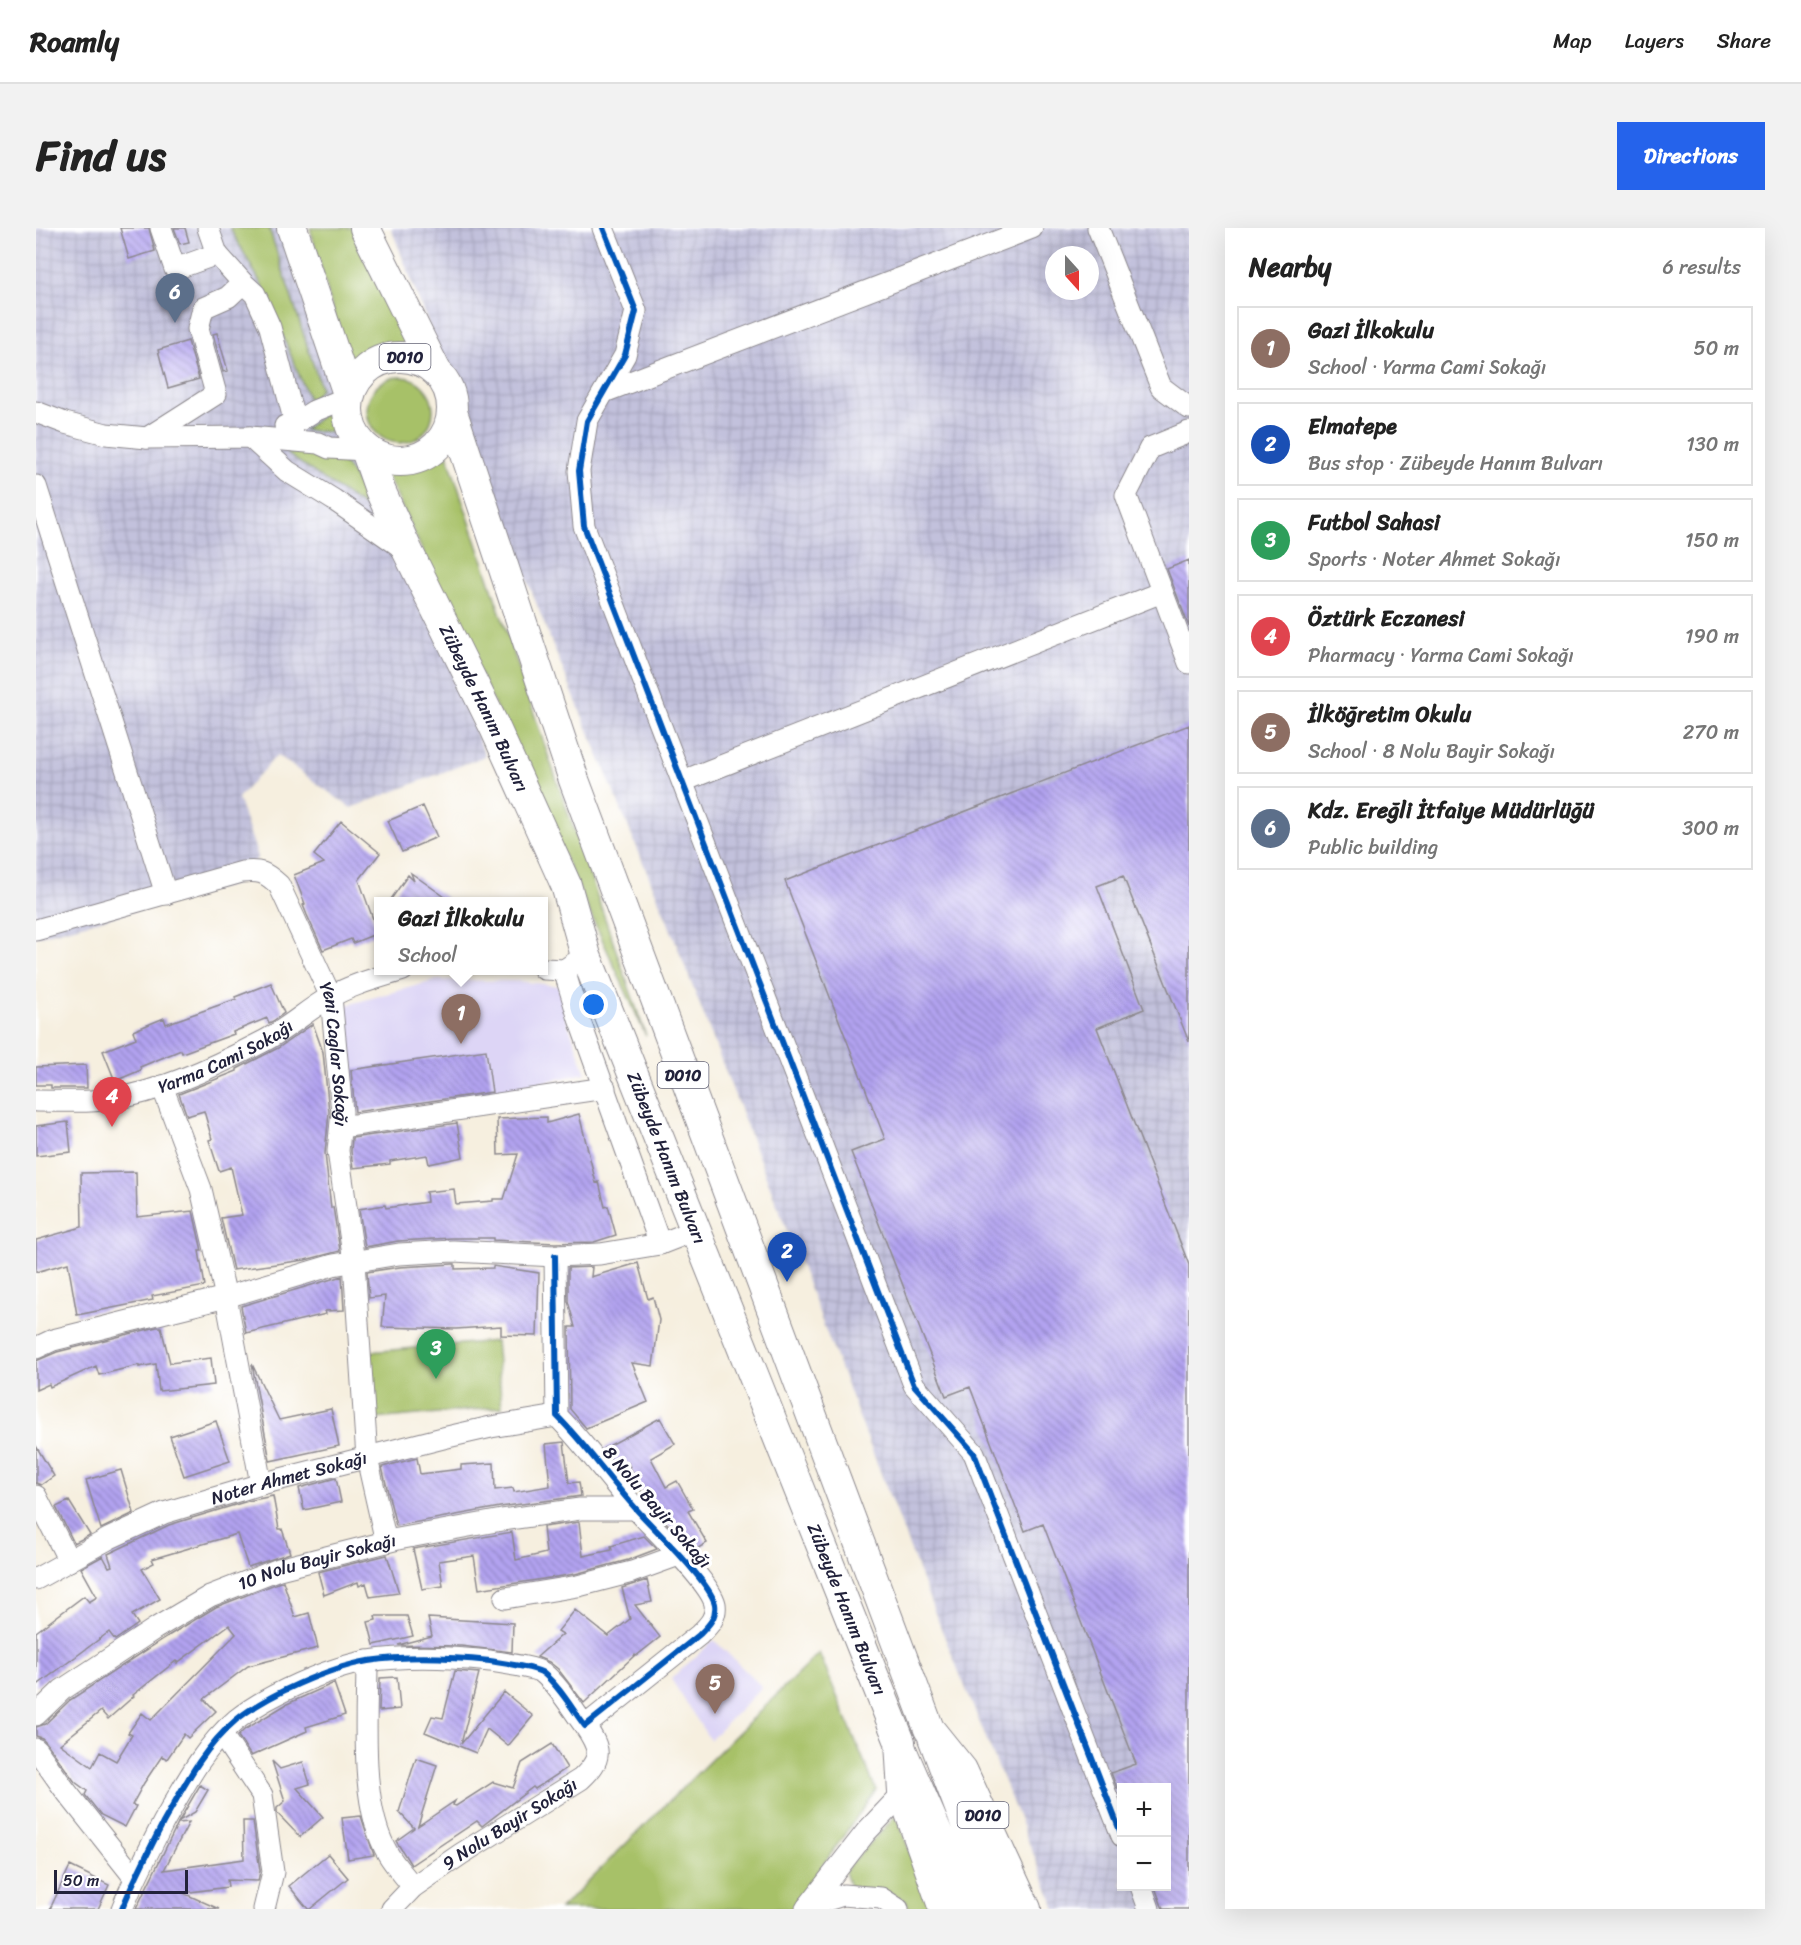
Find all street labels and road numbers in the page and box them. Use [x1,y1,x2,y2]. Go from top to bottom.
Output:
road number: D010 [380,344,430,370]
street label: Zübeyde Hanım Bulvarı [430,618,538,797]
street label: Yeni Caglar Sokağı [310,976,358,1128]
street label: Yarma Cami Sokağı [154,1011,300,1103]
road number: D010 [658,1062,708,1088]
street label: Zübeyde Hanım Bulvarı [618,1067,715,1249]
street label: 8 Nolu Bayir Sokağı [594,1438,720,1576]
street label: Noter Ahmet Sokağı [207,1442,370,1514]
street label: Zübeyde Hanım Bulvarı [798,1518,896,1700]
street label: 10 Nolu Bayir Sokağı [233,1524,399,1600]
street label: 9 Nolu Bayir Sokağı [435,1769,584,1879]
road number: D010 [958,1802,1008,1828]

